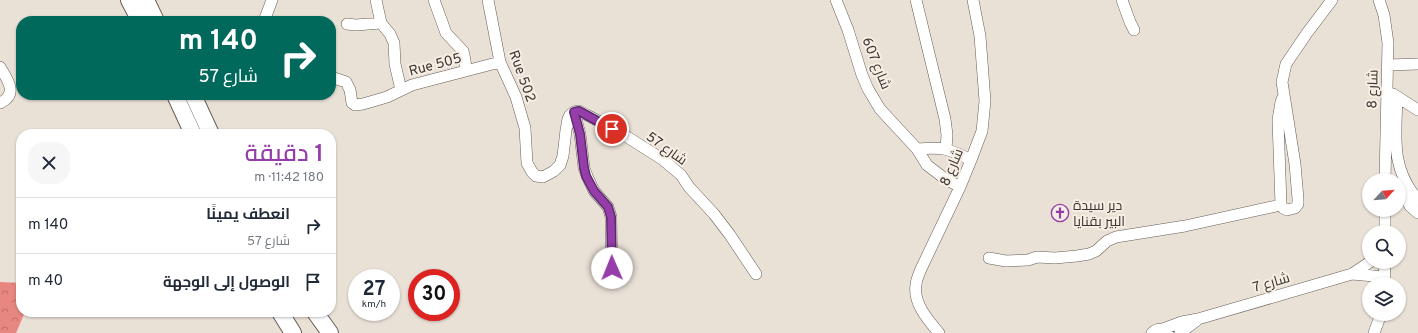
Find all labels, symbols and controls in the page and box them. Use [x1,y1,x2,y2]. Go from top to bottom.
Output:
text: 140 m [179,24,258,60]
icon: right [272,32,324,84]
street label: شارع 607 [857,35,894,92]
street label: Rue 502 [504,48,539,105]
street label: Rue 505 [407,50,464,81]
text: شارع 57 [198,66,258,89]
street label: شارع 8 [1364,69,1383,109]
pin [595,112,629,146]
icon: arrive [601,118,623,140]
street label: شارع 57 [642,129,690,170]
text: 1 دقيقة [245,140,324,170]
button: close [28,142,70,184]
street label: شارع 8 [937,146,968,189]
text: 180 m · 11:42 [254,170,324,186]
north arrow [1362,173,1406,217]
map controls [1362,173,1406,321]
place label: دير سيدة البير بقنايا [1073,198,1125,231]
church icon: دير سيدة البير بقنايا [1050,203,1070,223]
text: انعطف يمينًا [206,206,290,225]
icon: right [302,215,324,237]
text: 140 m [28,216,69,235]
button: search [1362,225,1406,269]
text: شارع 57 [247,234,290,250]
position arrow [591,247,633,289]
speed limit sign: 30 [408,269,460,321]
street label: شارع 7 [1251,270,1292,297]
icon: arrive [302,271,324,293]
text: 40 m [28,272,63,291]
text: الوصول إلى الوجهة [163,274,290,293]
text: 27 [363,277,385,303]
button: layers [1362,277,1406,321]
text: km/h [362,298,386,311]

